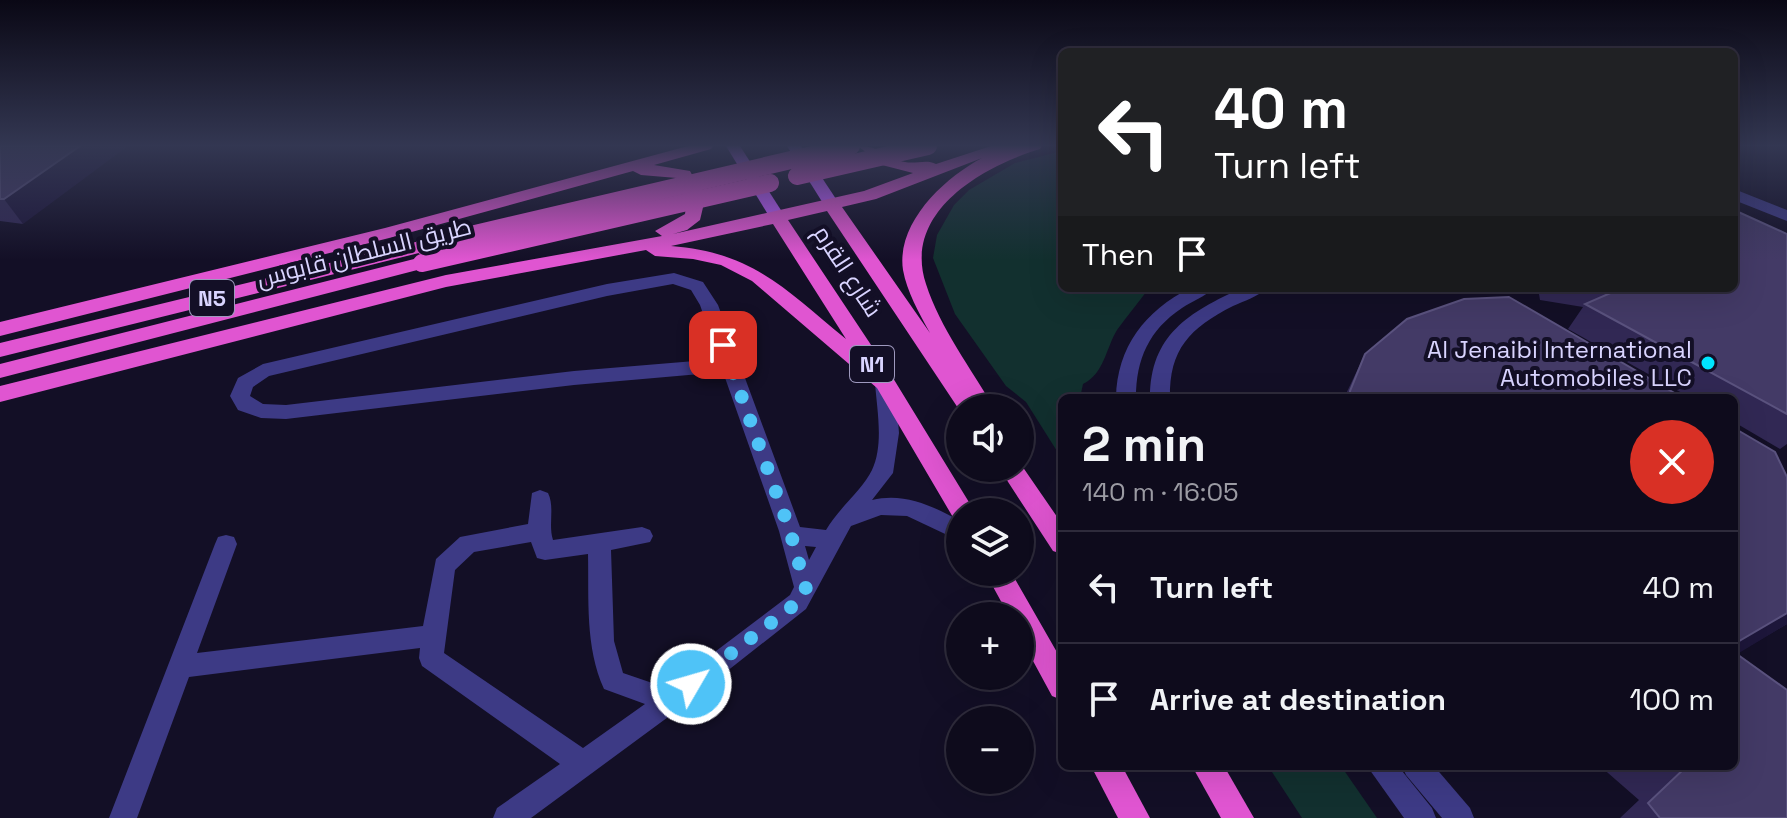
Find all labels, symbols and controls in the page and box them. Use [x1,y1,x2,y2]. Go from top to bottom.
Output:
text: 40 m [1214,73,1348,144]
icon: left [1082,80,1186,184]
text: Turn left [1214,143,1361,189]
street label: طريق السلطان قابوس [253,210,475,294]
street label: شارع القرم [806,219,889,323]
icon: arrive [1170,232,1214,276]
text: Then [1082,235,1154,274]
road number: N5 [190,280,234,316]
pin [689,311,757,379]
icon: arrive [701,323,745,367]
place label: Al Jenaibi International Automobiles LLC [1427,334,1692,393]
road number: N1 [850,346,894,382]
marker: Al Jenaibi International Automobiles LLC [1699,354,1717,372]
map controls [946,394,1034,794]
button: sound [946,394,1034,482]
text: 2 min [1082,414,1206,475]
button: close [1630,420,1714,504]
text: 140 m · 16:05 [1082,475,1239,509]
button: layers [946,498,1034,586]
icon: left [1082,565,1126,609]
text: Turn left [1150,568,1273,607]
text: 40 m [1643,568,1714,607]
button: + [946,602,1034,690]
position arrow [649,642,733,726]
icon: arrive [1082,677,1126,721]
text: Arrive at destination [1150,680,1446,719]
text: 100 m [1629,680,1714,719]
button: − [946,706,1034,794]

